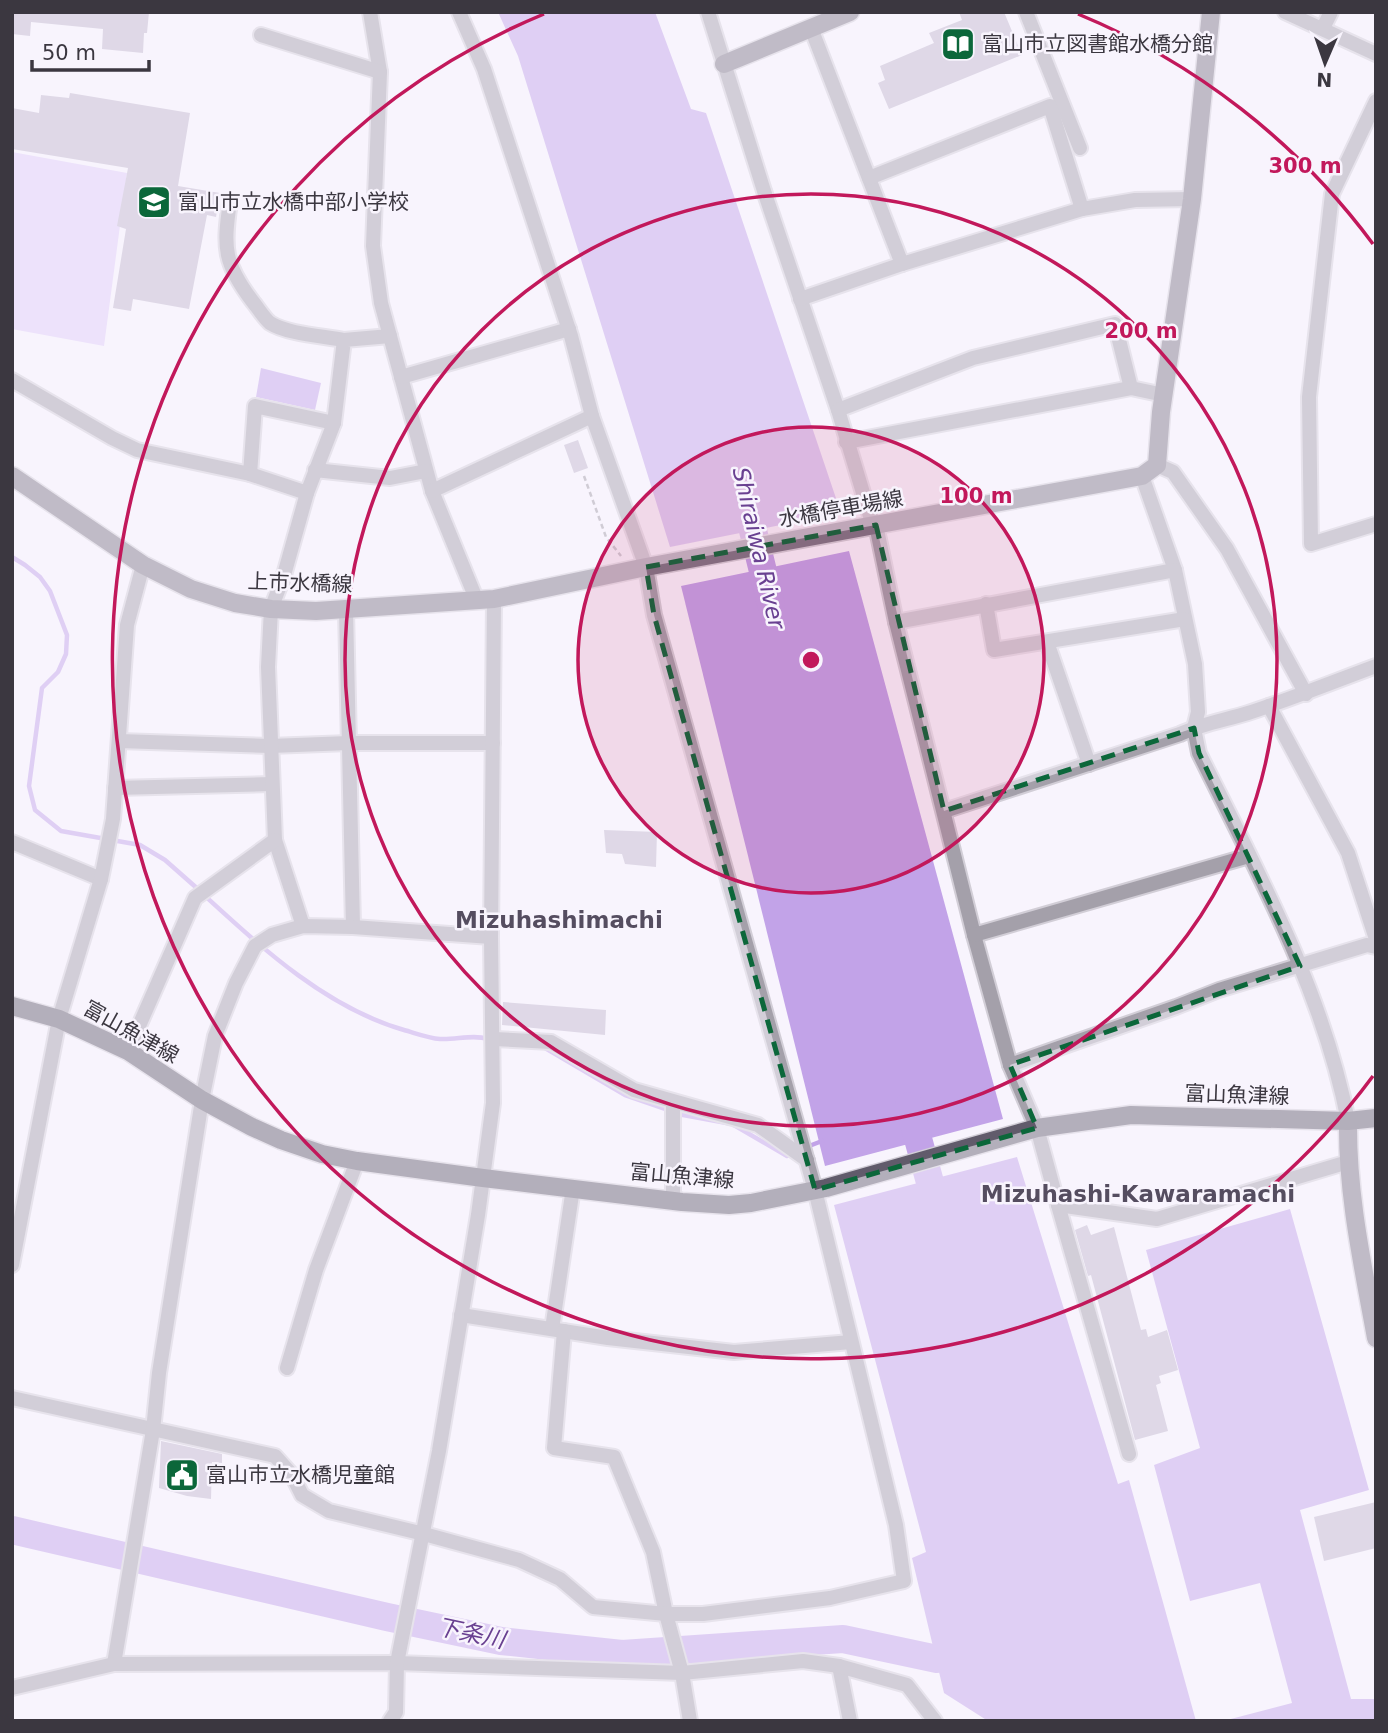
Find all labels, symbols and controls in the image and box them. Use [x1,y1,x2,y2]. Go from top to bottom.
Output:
library icon: 富山市立図書館水橋分館 [939,25,977,63]
scale bar [32,28,149,72]
north arrow [1290,28,1360,98]
place label: 富山市立図書館水橋分館 [982,32,1213,56]
text: 50 m [42,41,96,65]
text: N [1316,69,1333,91]
text: 300 m [1268,154,1342,178]
school or university icon: 富山市立水橋中部小学校 [135,183,173,221]
place label: 富山市立水橋中部小学校 [178,190,409,214]
text: 200 m [1104,319,1178,343]
water label: Shiraiwa River [728,465,791,633]
text: 100 m [939,484,1013,508]
street label: 水橋停車場線 [777,486,905,532]
street label: 上市水橋線 [247,569,353,597]
centre of rings [799,648,823,672]
district label: Mizuhashimachi [455,907,663,933]
street label: 富山魚津線 [79,996,183,1068]
street label: 富山魚津線 [1184,1081,1290,1109]
street label: 富山魚津線 [629,1159,735,1193]
district label: Mizuhashi-Kawaramachi [981,1181,1295,1207]
public building icon: 富山市立水橋児童館 [163,1456,201,1494]
place label: 富山市立水橋児童館 [206,1463,395,1487]
water label: 下条川 [435,1613,510,1654]

